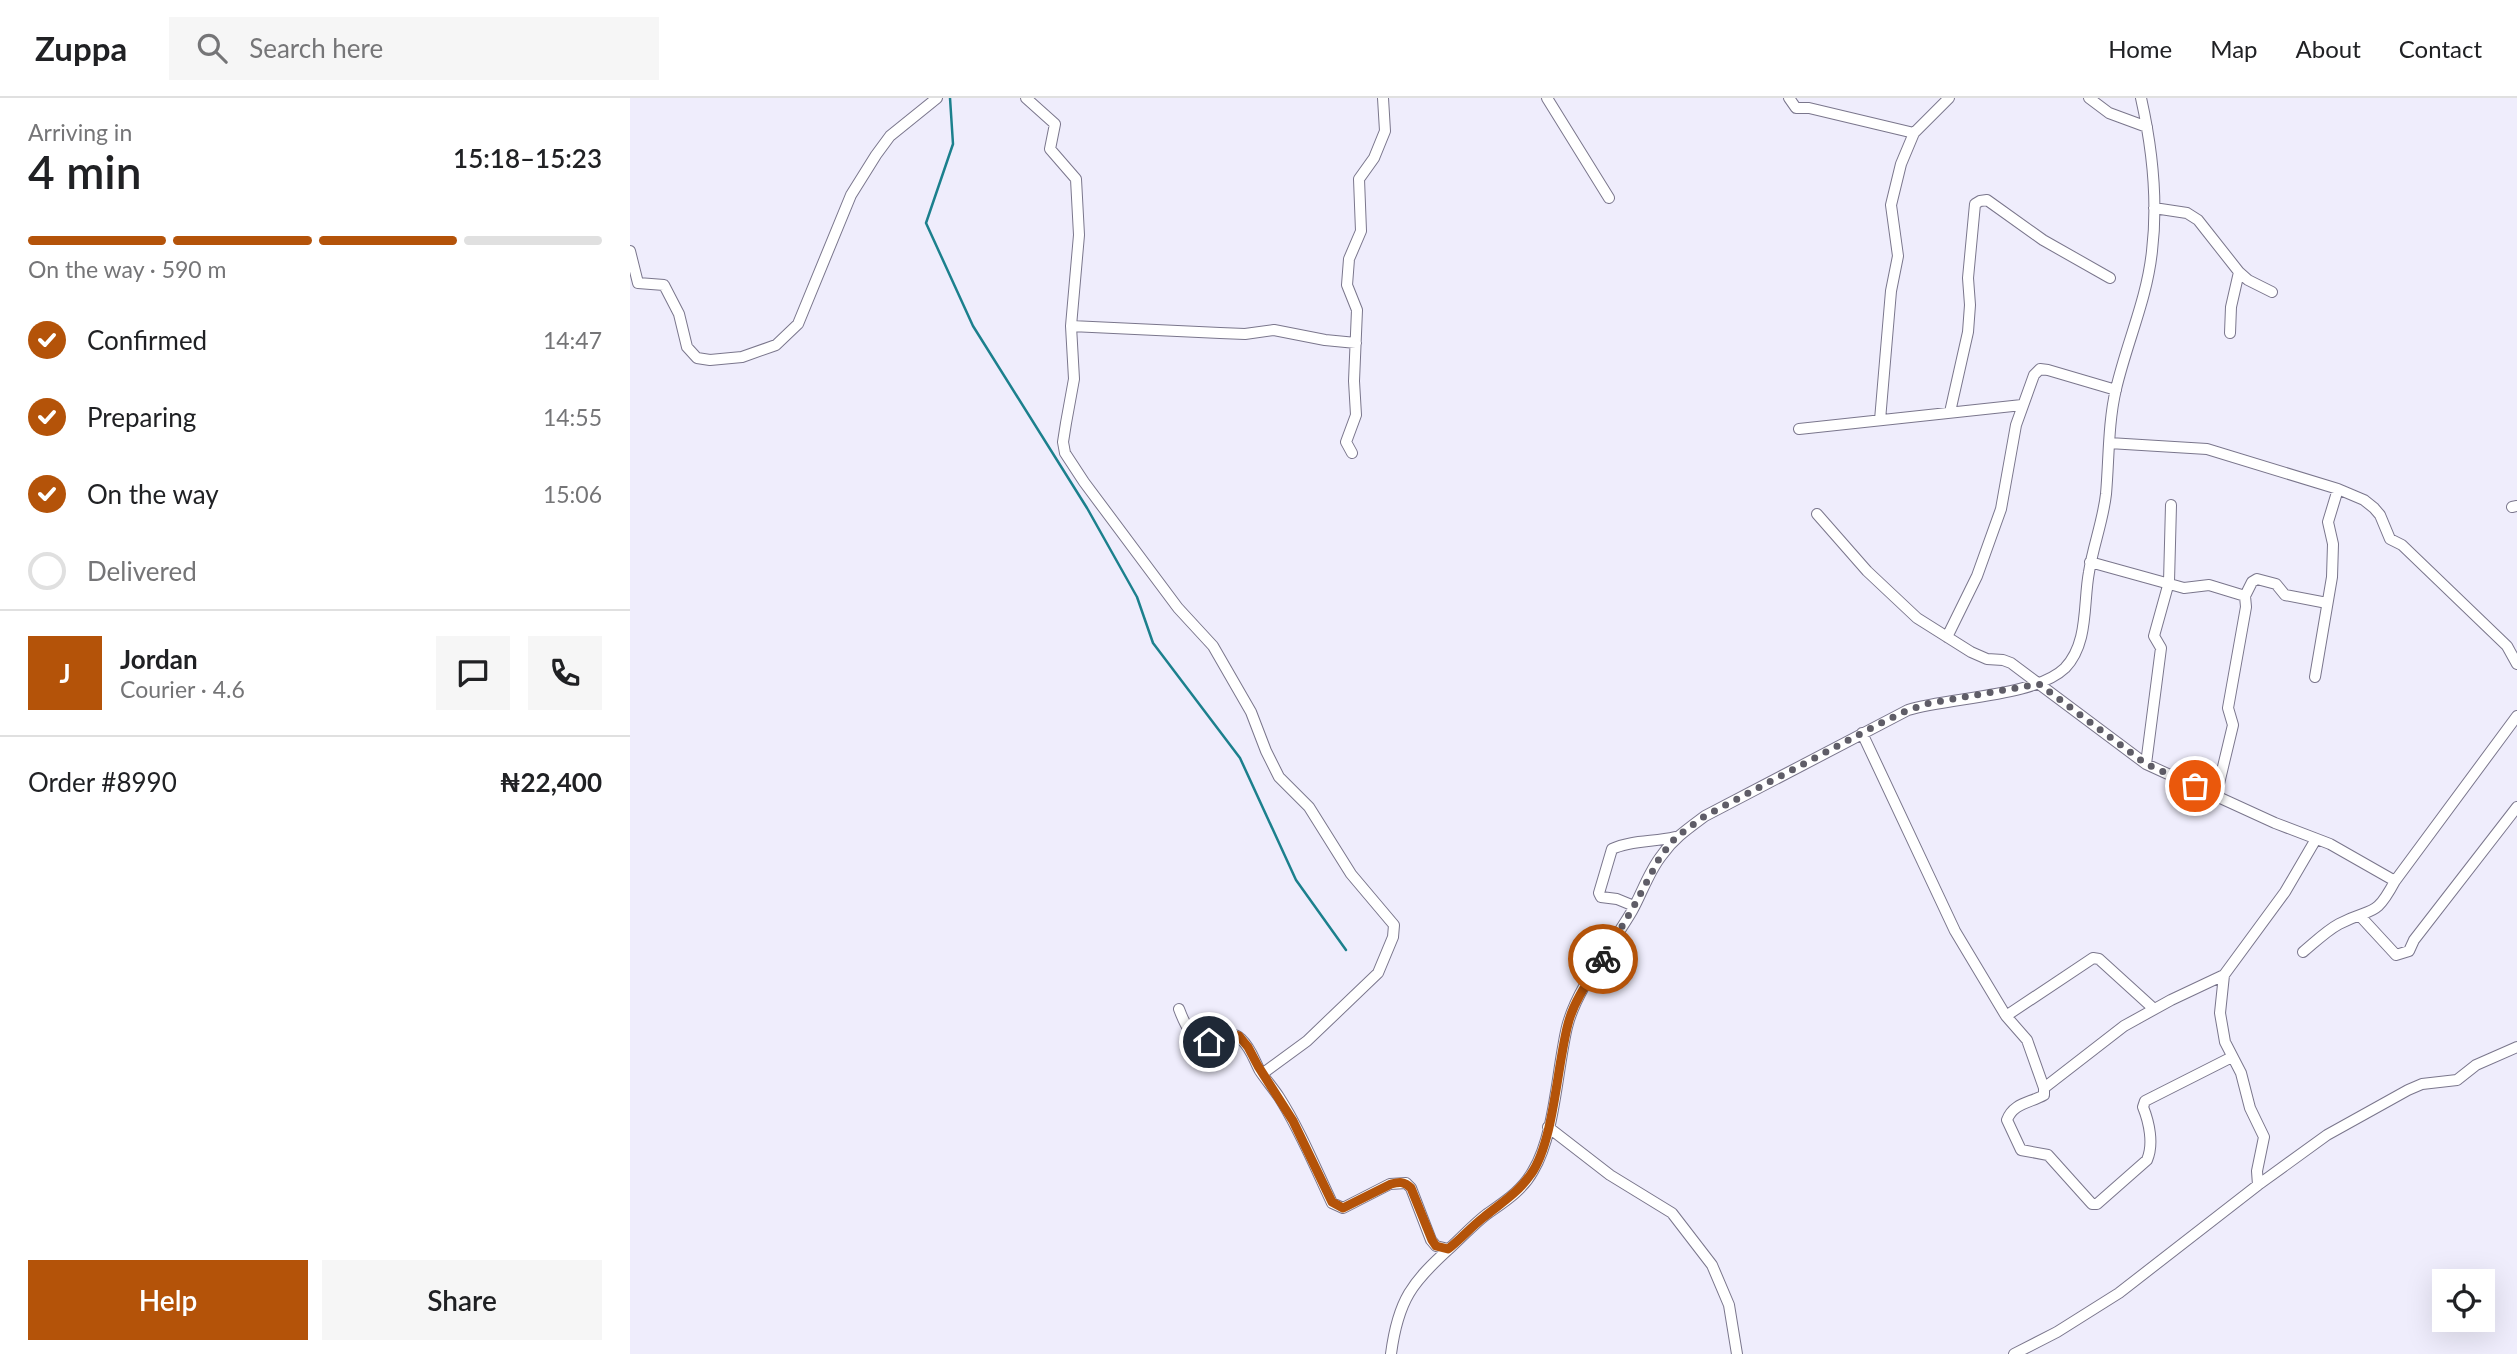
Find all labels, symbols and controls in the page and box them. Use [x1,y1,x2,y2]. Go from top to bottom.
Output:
search box [169,17,659,80]
text: Zuppa [35,28,127,68]
icon: search [193,29,231,67]
text: Search here [249,32,383,64]
text: Home [2108,34,2172,63]
text: Map [2210,34,2258,63]
text: About [2296,34,2361,63]
text: Contact [2399,34,2482,63]
text: Arriving in [28,118,132,146]
text: 15:18–15:23 [453,142,602,174]
text: 4 min [28,144,142,199]
text: On the way · 590 m [28,255,227,283]
icon: check [28,321,66,359]
text: Confirmed [87,324,207,356]
text: 14:47 [543,326,602,354]
icon: check [28,398,66,436]
text: Preparing [87,401,196,433]
text: 14:55 [543,403,602,431]
icon: check [28,475,66,513]
text: On the way [87,478,219,510]
text: 15:06 [543,480,602,508]
text: Delivered [87,555,197,587]
button: chat [436,636,510,710]
button: phone [528,636,602,710]
text: Jordan [120,643,198,675]
text: J [59,657,71,689]
text: Courier · 4.6 [120,675,245,703]
pin [2165,756,2225,816]
text: Order #8990 [28,766,177,798]
text: ₦22,400 [500,766,602,798]
icon: bag [2176,767,2214,805]
courier [1568,924,1638,994]
icon: bike [1584,940,1622,978]
pin [1179,1012,1239,1072]
icon: home [1190,1023,1228,1061]
button: Help [28,1260,308,1340]
button: Share [322,1260,602,1340]
map controls [2432,1269,2495,1332]
button: locate [2432,1269,2495,1332]

